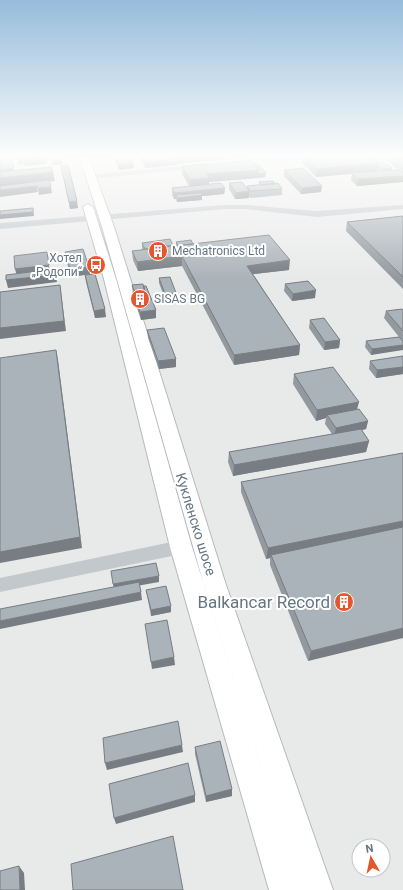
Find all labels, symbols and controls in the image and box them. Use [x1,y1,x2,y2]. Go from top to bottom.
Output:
building icon: Mechatronics Ltd [147,240,169,262]
place label: Mechatronics Ltd [172,244,265,258]
place label: Хотел „Родопи“ [32,251,83,279]
bus stop icon: Хотел „Родопи“ [85,254,107,276]
building icon: SISAS BG [129,288,151,310]
place label: SISAS BG [154,292,205,306]
street label: Кукленско шосе [173,471,219,577]
building icon: Balkancar Record [333,591,355,613]
place label: Balkancar Record [197,592,330,612]
north arrow [351,838,391,878]
text: N [365,842,375,856]

